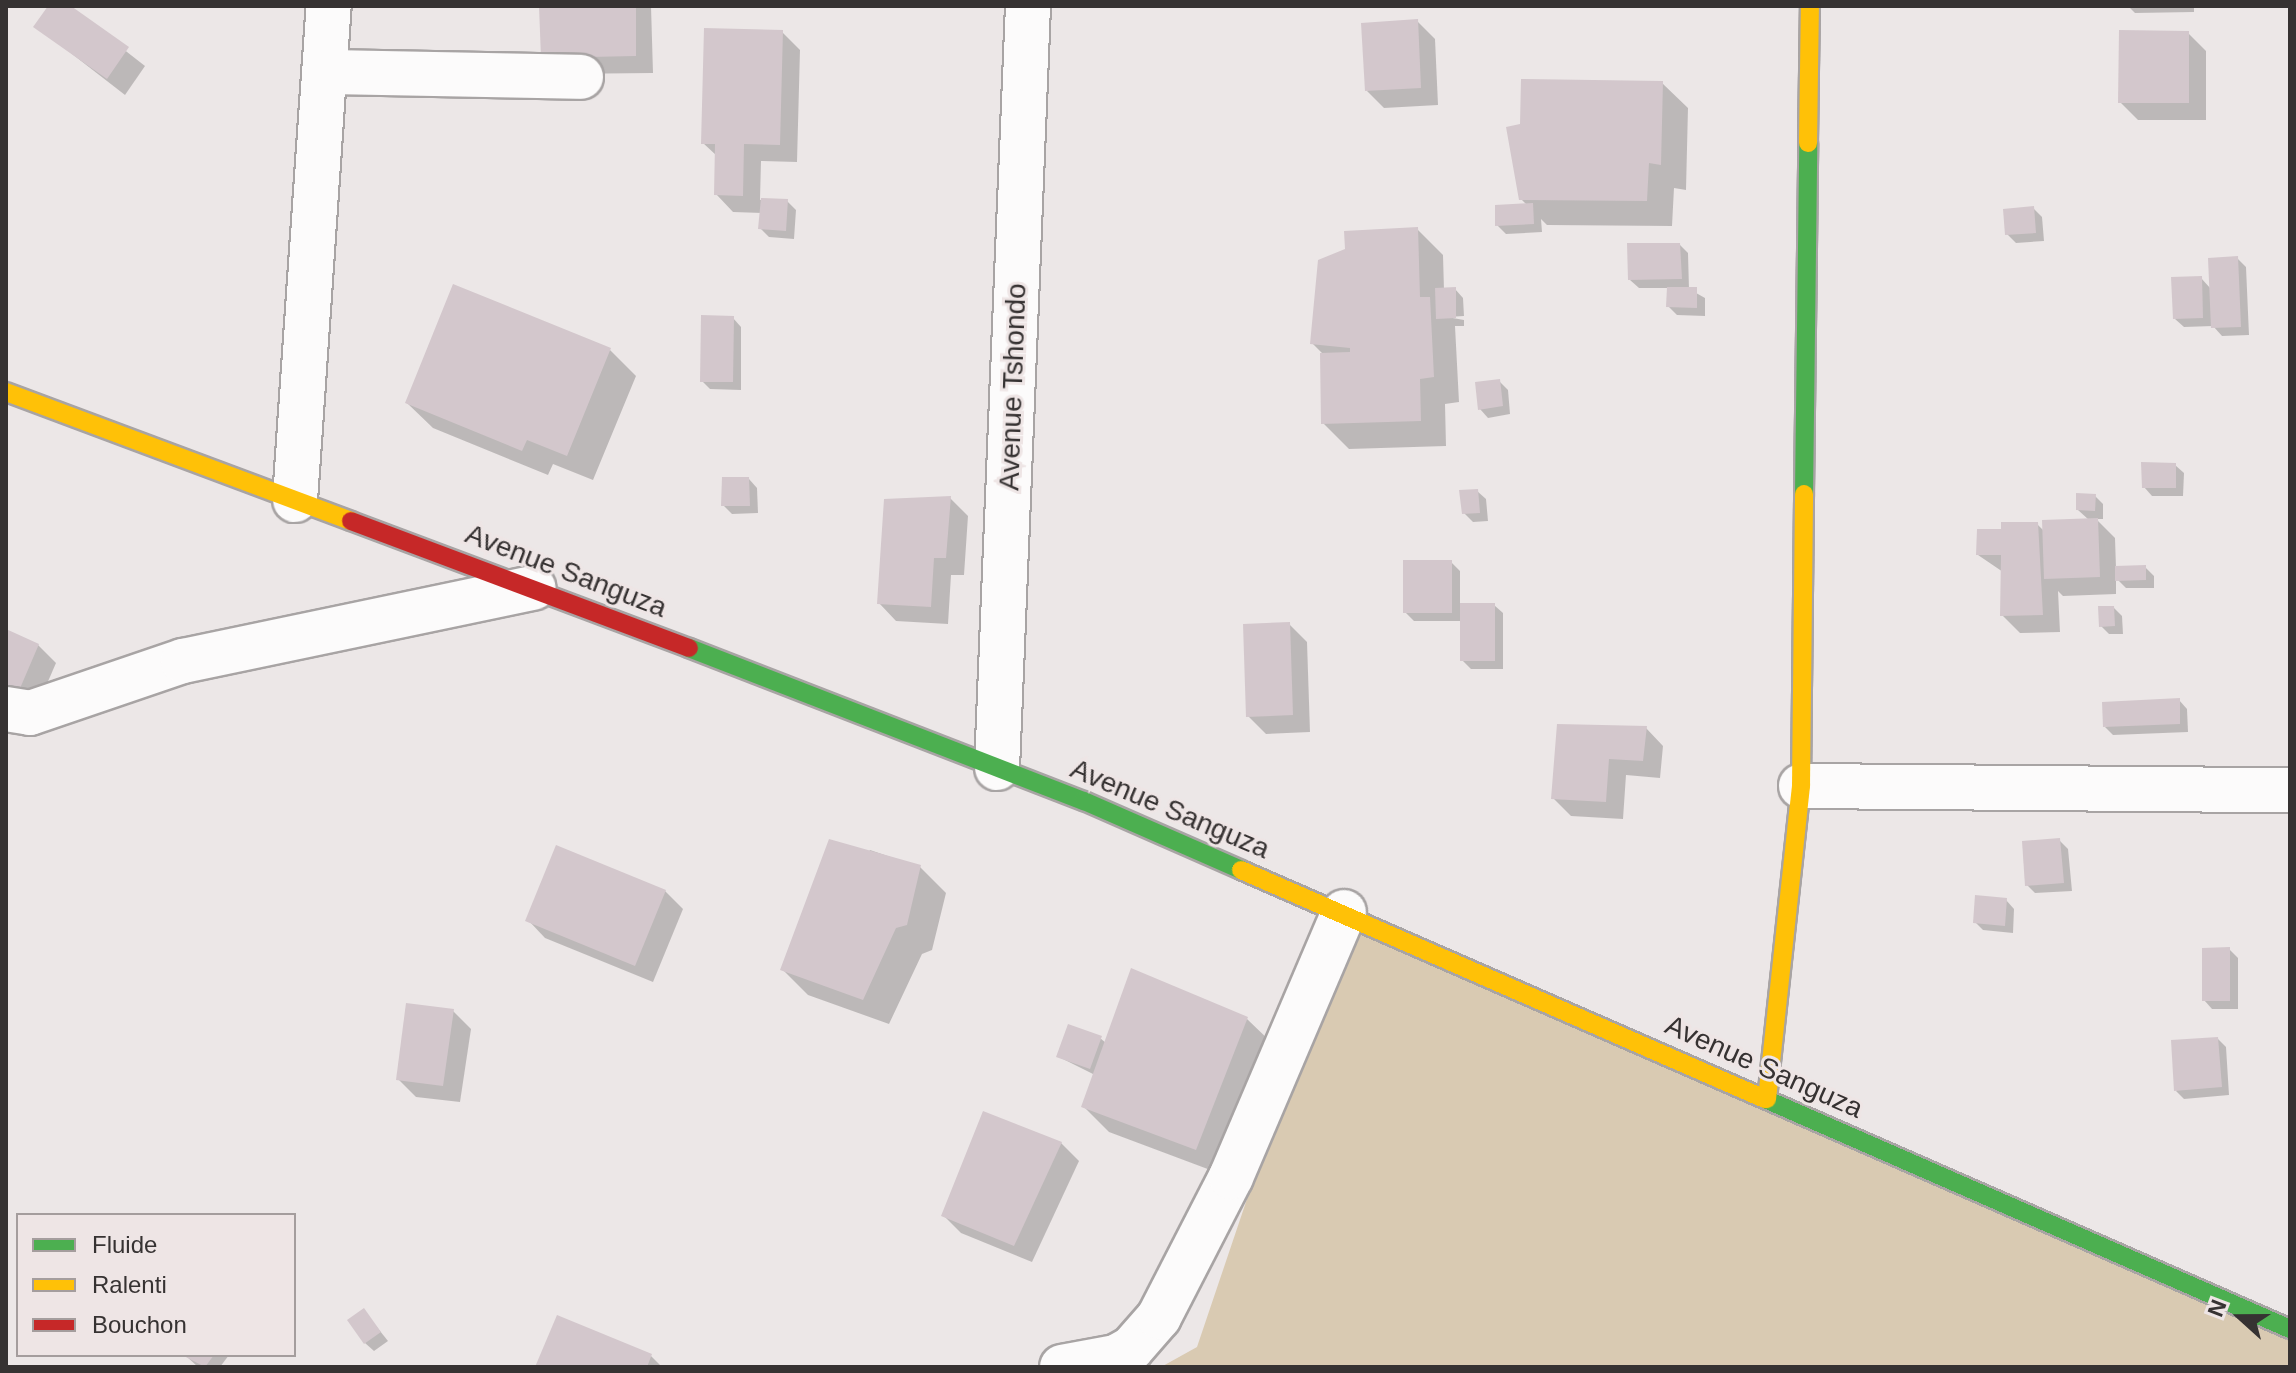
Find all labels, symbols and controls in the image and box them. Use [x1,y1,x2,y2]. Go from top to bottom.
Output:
street label: Avenue Tshondo [993,282,1033,492]
street label: Avenue Sanguza [461,517,671,625]
street label: Avenue Sanguza [1066,752,1274,866]
street label: Avenue Sanguza [1660,1008,1868,1126]
legend [16,1213,296,1357]
text: Fluide [92,1231,157,1258]
text: Ralenti [92,1271,167,1298]
north arrow [2200,1277,2280,1357]
text: N [2203,1296,2232,1320]
text: Bouchon [92,1311,187,1338]

